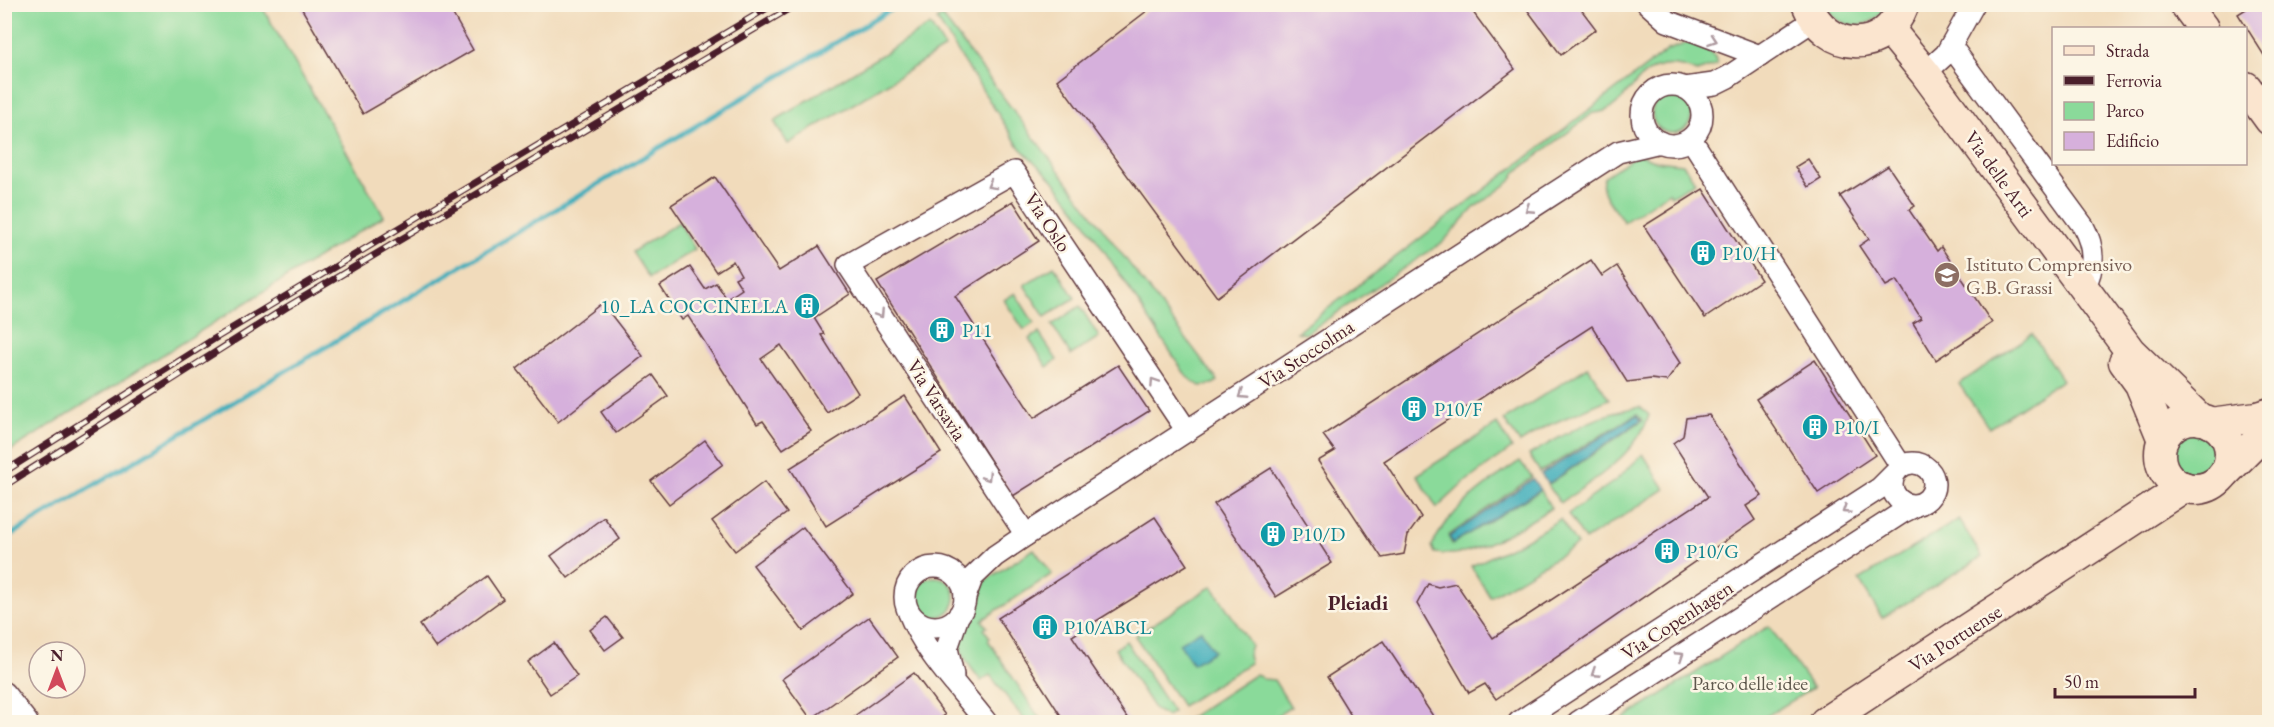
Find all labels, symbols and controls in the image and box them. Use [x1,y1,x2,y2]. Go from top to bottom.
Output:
legend [2052,27,2247,165]
one-way arrow [1707,32,1718,45]
text: Strada [2106,39,2150,62]
text: Ferrovia [2106,69,2163,92]
text: Parco [2106,99,2144,122]
street label: Via delle Arti [1959,126,2039,223]
text: Edificio [2106,129,2159,152]
one-way arrow [987,178,997,189]
street label: Via Oslo [1019,187,1077,257]
one-way arrow [1525,202,1536,213]
building icon: P10/H [1688,238,1718,268]
place label: P10/H [1722,240,1776,266]
place label: Istituto Comprensivo G.B. Grassi [1966,251,2132,300]
school or university icon: Istituto Comprensivo G.B. Grassi [1932,260,1962,290]
building icon: 10_LA COCCINELLA [792,291,822,321]
place label: 10_LA COCCINELLA [600,293,788,319]
one-way arrow [873,308,885,318]
street label: Via Stoccolma [1253,313,1359,395]
building icon: P11 [927,315,957,345]
place label: P11 [962,317,992,343]
street label: Via Varsavia [901,354,973,446]
one-way arrow [1150,378,1161,389]
one-way arrow [1238,388,1249,399]
building icon: P10/F [1399,394,1429,424]
place label: P10/F [1434,396,1482,422]
building icon: P10/I [1800,412,1830,442]
place label: P10/I [1834,414,1879,440]
one-way arrow [980,471,992,481]
one-way arrow [1842,503,1853,514]
building icon: P10/D [1258,519,1288,549]
place label: P10/D [1292,521,1345,547]
building icon: P10/G [1652,536,1682,566]
place label: P10/G [1686,538,1739,564]
street label: Via Copenhagen [1616,574,1738,666]
district label: Pleiadi [1328,589,1388,616]
street label: Via Portuense [1903,598,2007,678]
building icon: P10/ABCL [1030,612,1060,642]
place label: P10/ABCL [1064,614,1152,640]
north arrow [27,640,87,700]
text: N [51,645,64,666]
one-way arrow [1674,652,1684,664]
scale bar [2055,661,2194,699]
one-way arrow [1591,666,1601,678]
park label: Parco delle idee [1692,670,1808,696]
text: 50 m [2064,670,2099,693]

